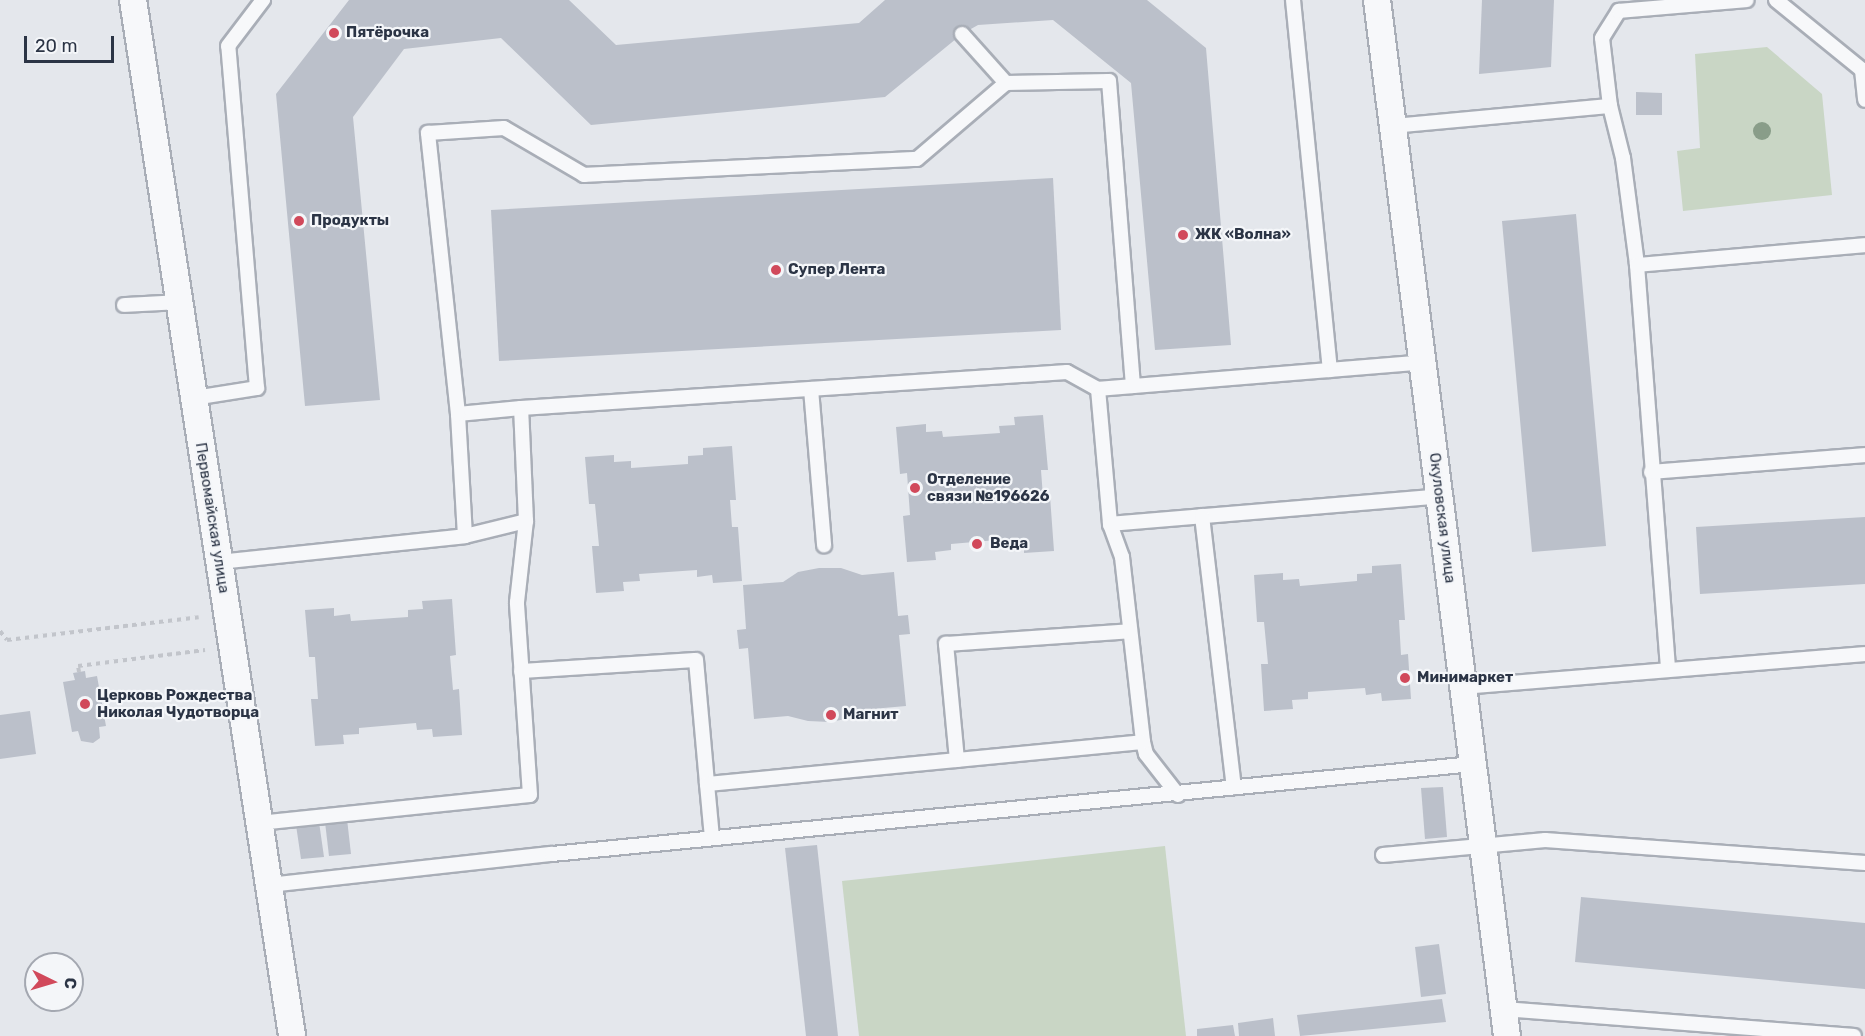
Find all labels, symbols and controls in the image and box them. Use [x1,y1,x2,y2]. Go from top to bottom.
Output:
scale bar [27,24,117,62]
place label: Пятёрочка [346,24,429,42]
marker: Пятёрочка [327,26,341,40]
text: 20 m [35,35,77,57]
place label: Продукты [311,212,389,230]
marker: Продукты [292,214,306,228]
place label: ЖК «Волна» [1195,226,1291,244]
marker: ЖК «Волна» [1176,228,1190,242]
place label: Супер Лента [788,261,885,279]
marker: Супер Лента [769,263,783,277]
street label: Первомайская улица [191,441,233,595]
street label: Окуловская улица [1425,452,1459,584]
place label: Отделение связи №196626 [927,470,1050,505]
marker: Отделение связи №196626 [908,481,922,495]
marker: Веда [968,535,986,553]
place label: Веда [990,535,1028,553]
place label: Минимаркет [1417,669,1513,687]
marker: Минимаркет [1398,671,1412,685]
place label: Церковь Рождества Николая Чудотворца [97,686,259,721]
marker: Церковь Рождества Николая Чудотворца [78,697,92,711]
place label: Магнит [843,706,899,724]
marker: Магнит [824,708,838,722]
north arrow [24,952,84,1012]
text: С [60,977,80,990]

